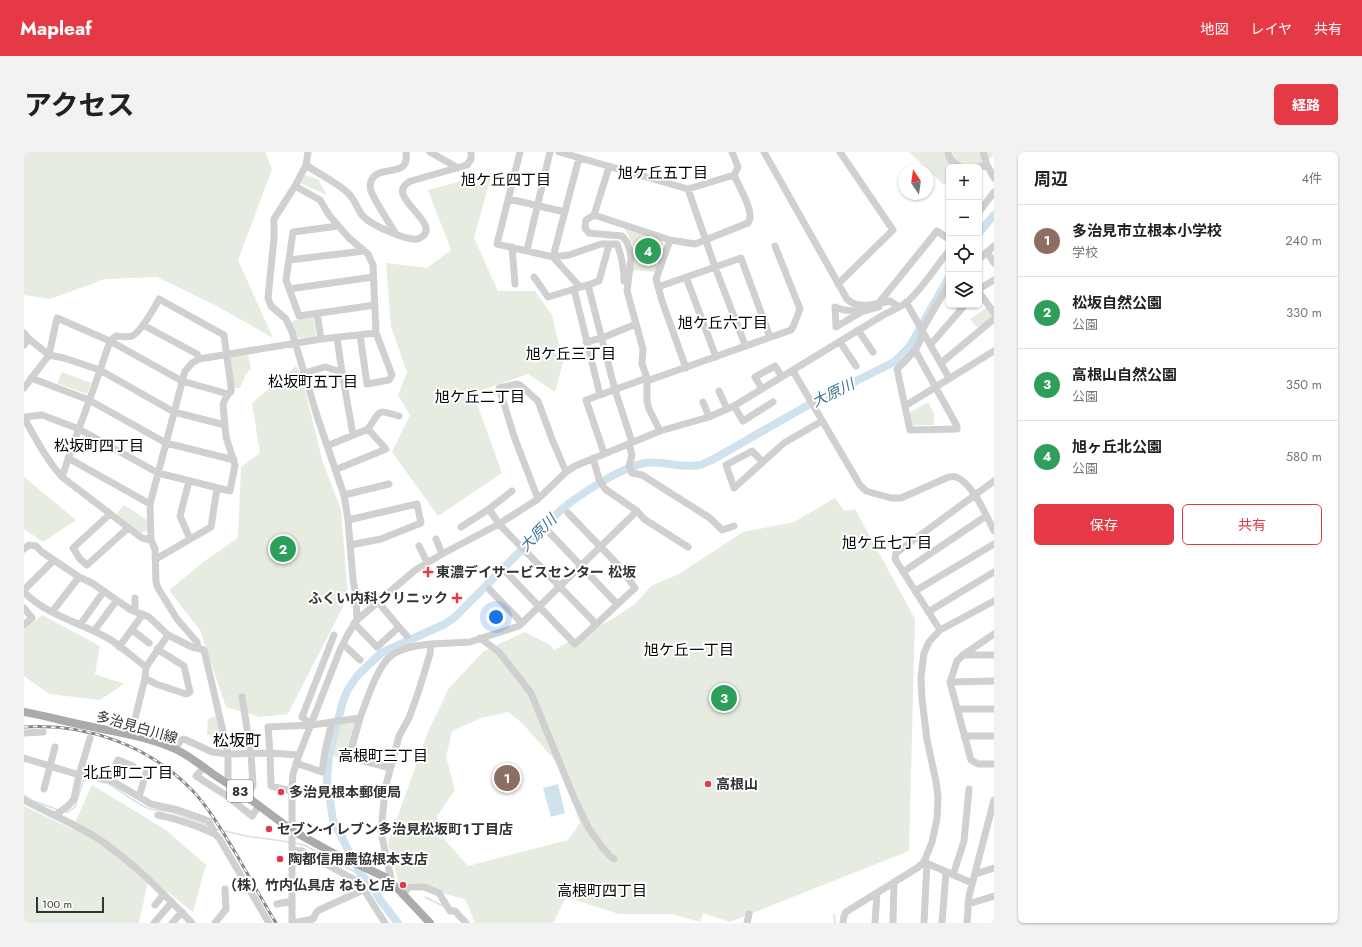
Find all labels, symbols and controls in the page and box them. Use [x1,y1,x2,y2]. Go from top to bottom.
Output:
text: Mapleaf [20,15,92,42]
text: 地図 [1200,19,1228,39]
text: レイヤ [1250,19,1292,39]
text: 共有 [1314,19,1342,39]
button: 経路 [1274,84,1338,125]
text: アクセス [24,85,135,126]
district label: 旭ケ丘五丁目 [618,162,708,184]
north arrow [898,164,934,200]
map controls [946,164,982,308]
button: + [946,164,982,200]
text: 周辺 [1034,167,1068,191]
district label: 旭ケ丘四丁目 [461,169,551,191]
text: 4件 [1301,169,1322,188]
button: − [946,200,982,236]
text: 多治見市立根本小学校 [1072,220,1222,242]
text: 1 [1044,231,1050,250]
text: 240 m [1285,231,1322,250]
pin: 4 [635,236,661,266]
button: locate [946,236,982,272]
text: 学校 [1072,243,1098,262]
button: layers [946,272,982,308]
text: 松坂自然公園 [1072,292,1162,314]
text: 2 [1043,303,1051,322]
text: 330 m [1286,303,1322,322]
district label: 旭ケ丘六丁目 [678,312,768,334]
text: 公園 [1072,315,1098,334]
district label: 旭ケ丘三丁目 [526,343,616,365]
text: 高根山自然公園 [1072,364,1177,386]
district label: 松坂町五丁目 [268,371,358,393]
water label: 大原川 [808,372,860,413]
text: 3 [1043,375,1051,394]
text: 350 m [1286,375,1322,394]
district label: 旭ケ丘二丁目 [435,386,525,408]
text: 公園 [1072,387,1098,406]
district label: 松坂町四丁目 [54,435,144,457]
text: 旭ヶ丘北公園 [1072,436,1162,458]
text: 4 [1042,447,1052,466]
text: 580 m [1286,447,1322,466]
text: 公園 [1072,459,1098,478]
button: 保存 [1034,504,1174,545]
button: 共有 [1182,504,1322,545]
water label: 大原川 [514,508,563,557]
district label: 旭ケ丘七丁目 [842,532,932,554]
pin: 2 [270,534,296,564]
place label: 東濃デイサービスセンター 松坂 [436,562,636,582]
marker: 東濃デイサービスセンター 松坂 [423,567,433,577]
place label: ふくい内科クリニック [308,588,448,608]
marker: ふくい内科クリニック [451,592,463,604]
your location [486,607,506,627]
district label: 旭ケ丘一丁目 [644,639,734,661]
pin: 3 [711,683,737,713]
street label: 多治見白川線 [94,706,180,748]
district label: 松坂町 [213,729,261,752]
district label: 高根町三丁目 [338,745,428,767]
district label: 北丘町二丁目 [83,762,173,784]
pin: 1 [494,763,520,793]
place label: 高根山 [716,774,758,794]
marker: 高根山 [703,779,713,789]
road number: 83 [227,780,253,802]
place label: 多治見根本郵便局 [289,782,401,802]
marker: 多治見根本郵便局 [276,787,286,797]
place label: セブン-イレブン多治見松坂町１丁目店 [277,819,513,839]
marker: セブン-イレブン多治見松坂町１丁目店 [264,824,274,834]
place label: 陶都信用農協根本支店 [288,849,428,869]
marker: 陶都信用農協根本支店 [275,854,285,864]
place label: （株）竹内仏具店 ねもと店 [223,875,395,895]
marker: （株）竹内仏具店 ねもと店 [398,880,408,890]
district label: 高根町四丁目 [557,880,647,902]
scale bar [36,895,104,914]
text: 100 m [42,896,72,912]

